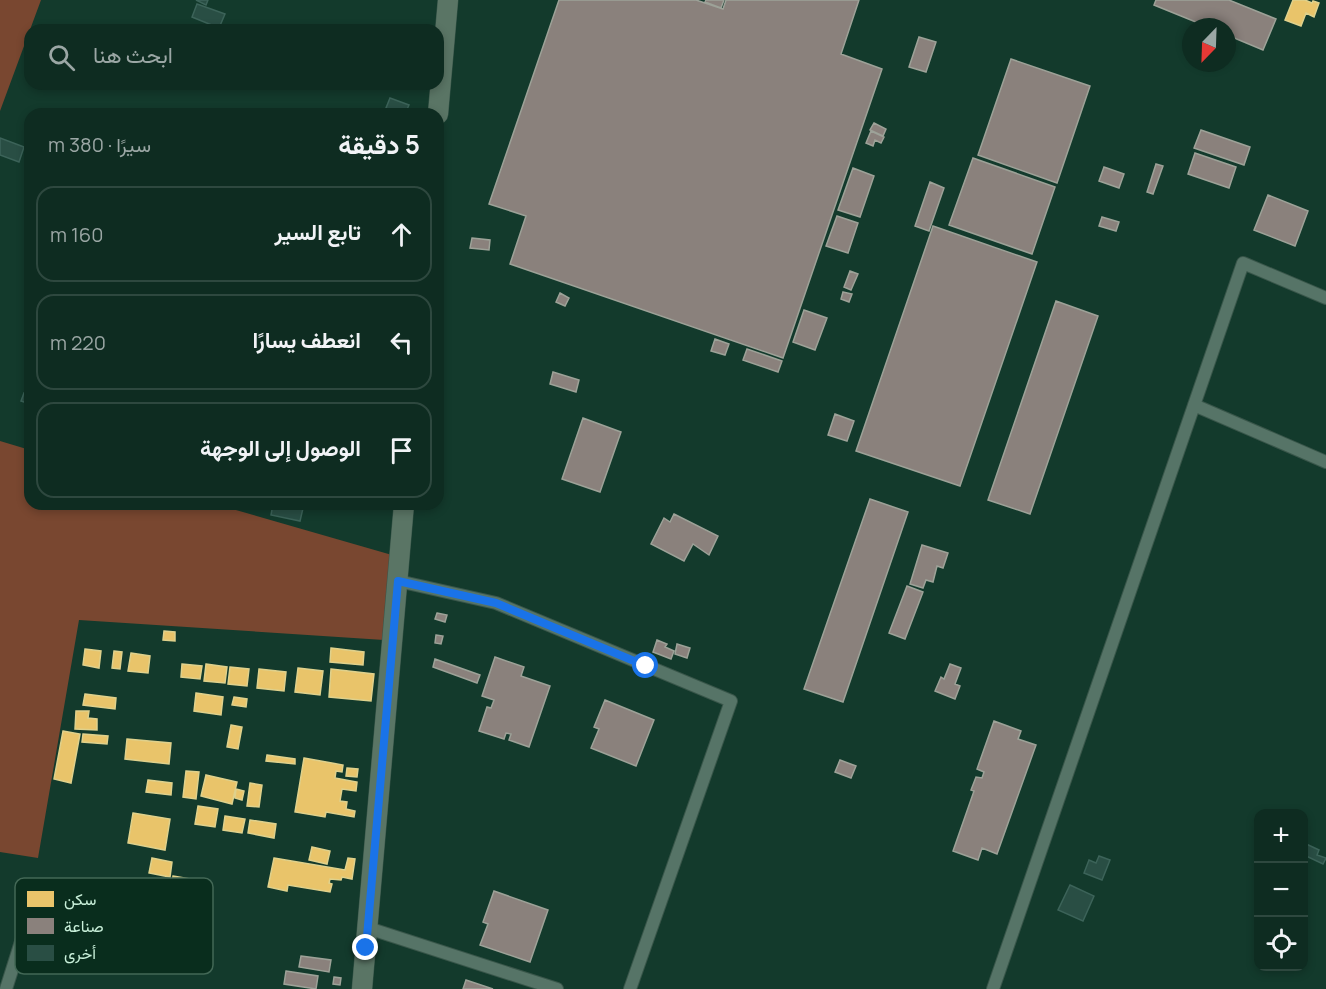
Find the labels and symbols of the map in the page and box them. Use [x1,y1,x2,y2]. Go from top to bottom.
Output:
north arrow [1182,18,1236,72]
route start [632,652,658,678]
legend [15,878,213,974]
text: سكن [64,888,96,910]
text: صناعة [64,915,104,937]
route end [352,934,378,960]
text: أخرى [64,942,96,964]

